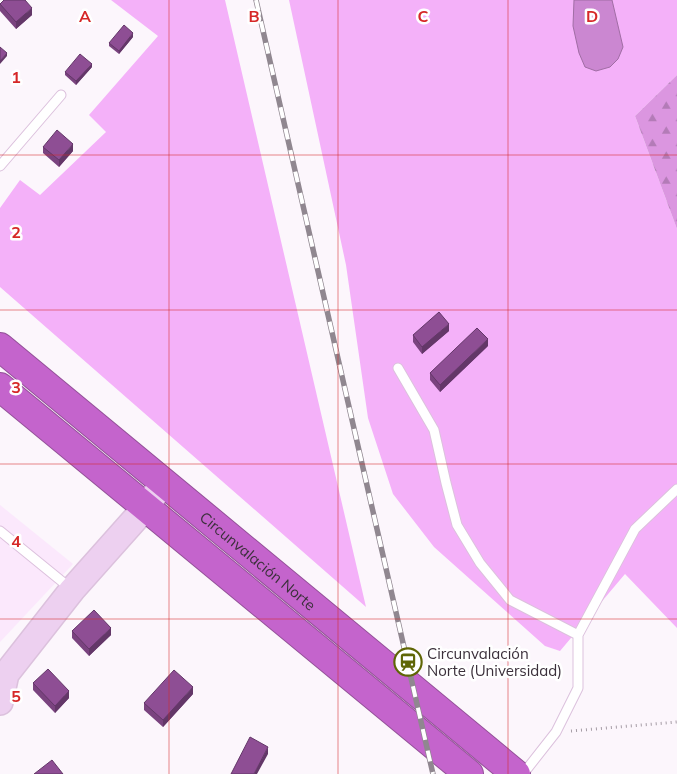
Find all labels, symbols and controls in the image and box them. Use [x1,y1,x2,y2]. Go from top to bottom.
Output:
text: A [79,6,91,26]
text: B [248,6,260,26]
text: C [418,6,429,26]
text: D [586,6,598,26]
text: 1 [11,67,21,87]
text: 2 [11,222,21,242]
text: 3 [11,377,21,397]
street label: Circunvalación Norte [196,507,320,614]
text: 4 [11,531,21,551]
place label: Circunvalación Norte (Universidad) [427,644,562,680]
station icon: Circunvalación Norte (Universidad) [393,647,423,677]
text: 5 [11,686,21,706]

